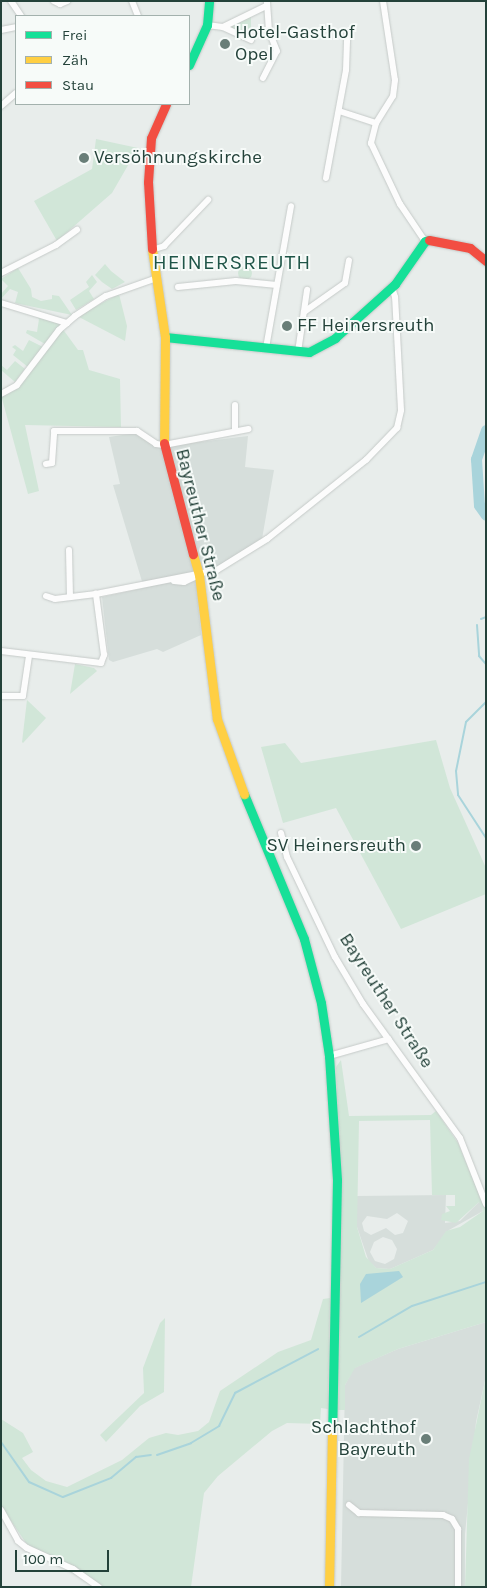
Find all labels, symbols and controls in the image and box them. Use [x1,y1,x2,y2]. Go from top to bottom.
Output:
legend [15,15,190,105]
place label: Hotel-Gasthof Opel [235,22,355,66]
text: Frei [62,26,87,44]
marker: Hotel-Gasthof Opel [219,38,231,50]
text: Zäh [62,51,88,69]
text: Stau [62,76,94,94]
place label: Versöhnungskirche [94,147,262,169]
marker: Versöhnungskirche [78,152,90,164]
district label: HEINERSREUTH [151,249,313,275]
place label: FF Heinersreuth [297,315,434,337]
marker: FF Heinersreuth [281,320,293,332]
street label: Bayreuther Straße [170,446,230,604]
place label: SV Heinersreuth [266,835,406,857]
marker: SV Heinersreuth [410,840,422,852]
street label: Bayreuther Straße [334,929,438,1073]
place label: Schlachthof Bayreuth [311,1417,416,1461]
marker: Schlachthof Bayreuth [420,1433,432,1445]
scale bar [18,1540,111,1572]
text: 100 m [23,1550,63,1568]

